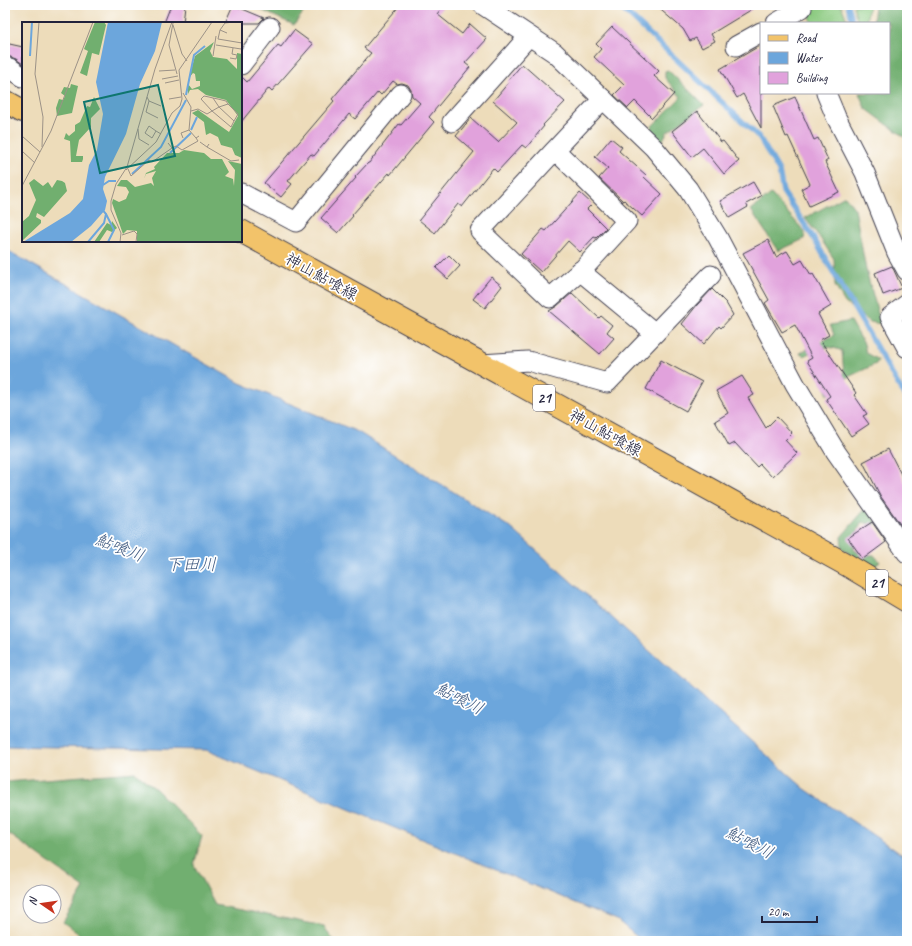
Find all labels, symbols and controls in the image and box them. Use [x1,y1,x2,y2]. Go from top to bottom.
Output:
inset map [22,22,242,242]
legend [760,22,890,94]
text: Road [796,30,818,46]
text: Water [796,50,824,66]
text: Building [796,70,828,86]
street label: 神山鮎喰線 [282,249,361,305]
road number: 21 [533,385,555,411]
street label: 神山鮎喰線 [566,405,645,461]
water label: 鮎喰川 [92,529,147,566]
water label: 下田川 [166,554,217,575]
road number: 21 [866,570,888,596]
water label: 鮎喰川 [432,678,487,719]
water label: 鮎喰川 [722,822,777,863]
north arrow [22,884,62,924]
text: N [25,895,40,907]
scale bar [762,898,817,924]
text: 20 m [768,904,790,920]

